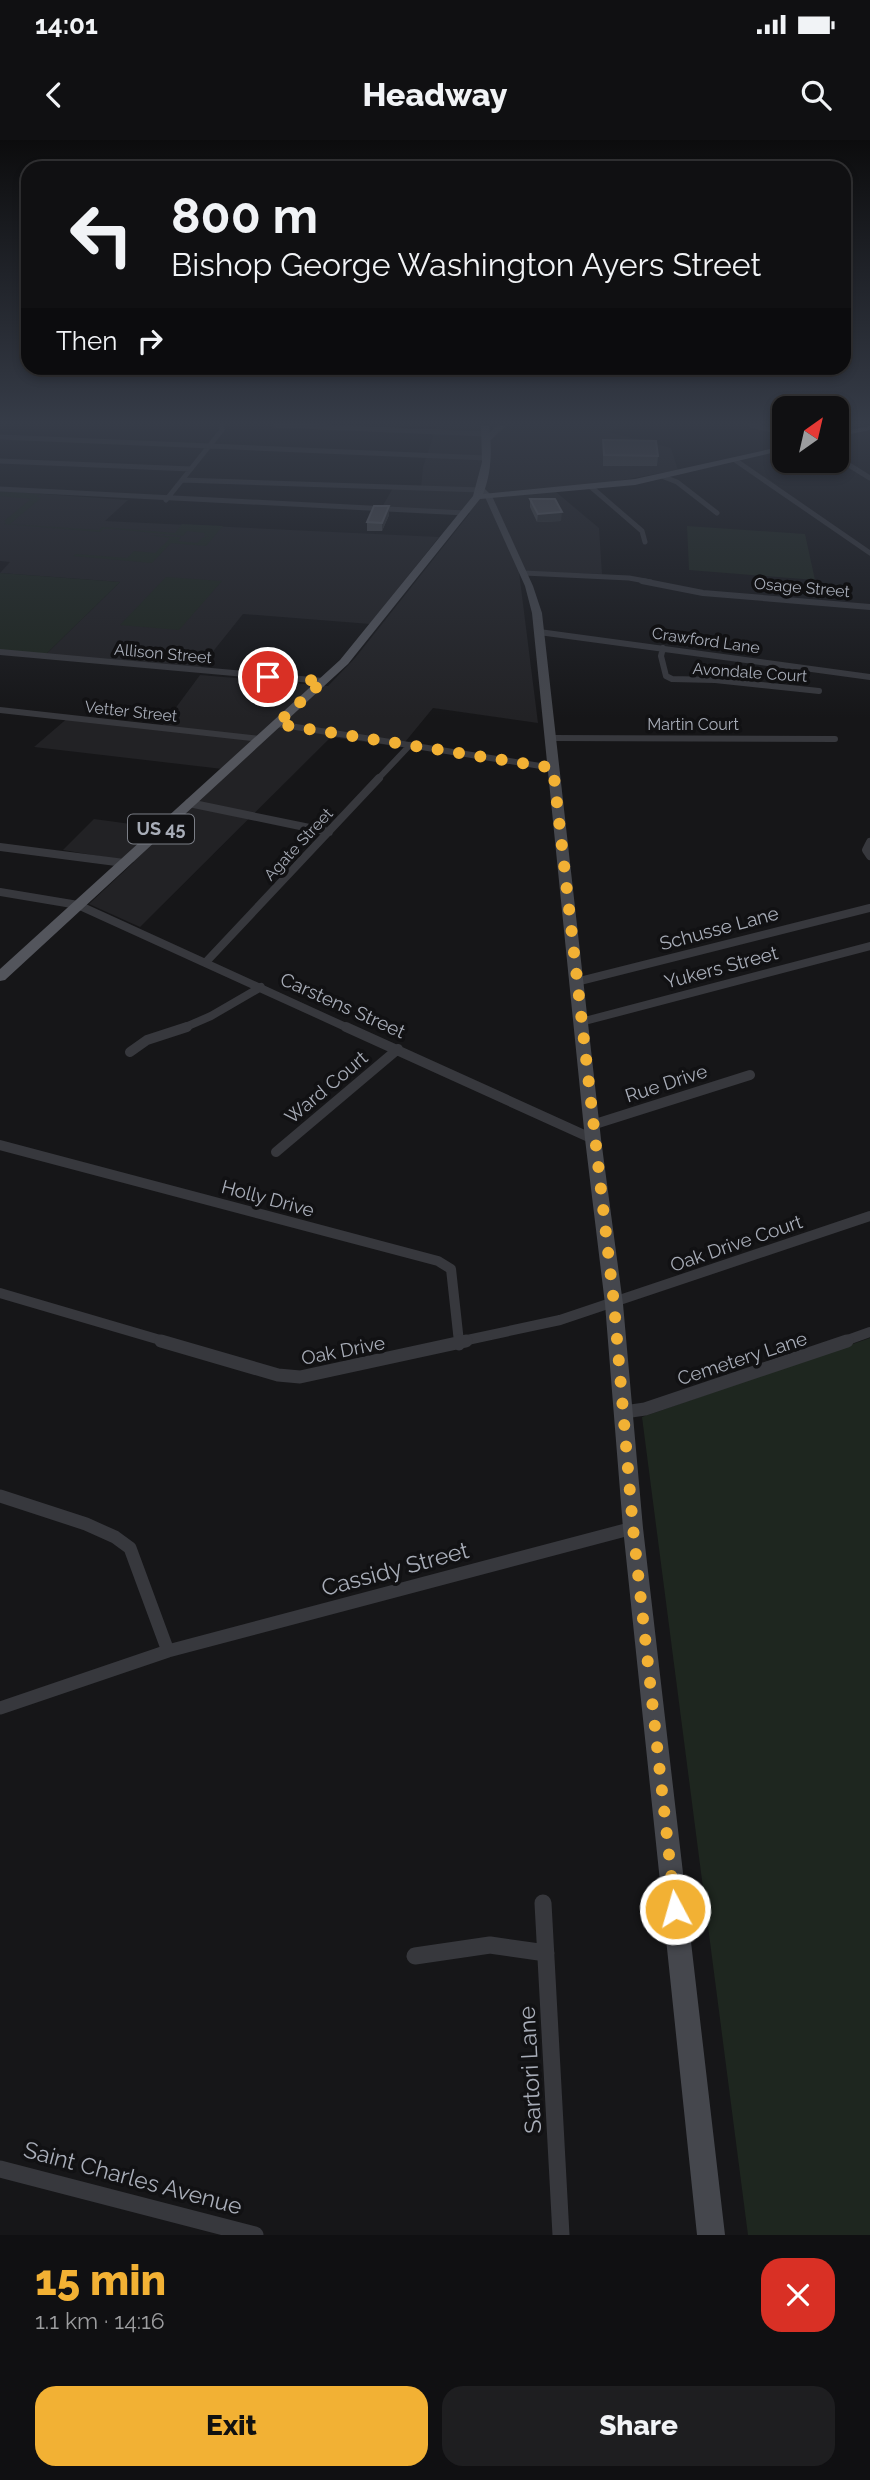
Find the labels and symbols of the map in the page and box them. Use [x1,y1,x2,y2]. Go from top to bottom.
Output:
north arrow [772,396,849,472]
street label: Osage Street [753,574,851,601]
street label: Crawford Lane [651,624,761,657]
street label: Allison Street [113,640,213,667]
pin [238,647,298,707]
street label: Avondale Court [692,659,809,686]
street label: Vetter Street [84,697,179,726]
street label: Martin Court [647,715,739,734]
street label: Agate Street [260,804,337,885]
road number: US 45 [128,814,194,844]
street label: Schusse Lane [657,902,781,954]
street label: Yukers Street [662,941,781,993]
street label: Carstens Street [277,968,409,1043]
street label: Ward Court [280,1046,372,1128]
street label: Rue Drive [622,1059,710,1107]
street label: Holly Drive [219,1175,317,1221]
street label: Oak Drive Court [667,1210,806,1276]
street label: Cemetery Lane [674,1327,810,1389]
street label: Oak Drive [299,1331,387,1369]
street label: Cassidy Street [318,1536,472,1601]
position arrow [638,1872,712,1946]
street label: Sartori Lane [513,2006,546,2134]
street label: Saint Charles Avenue [21,2135,245,2220]

